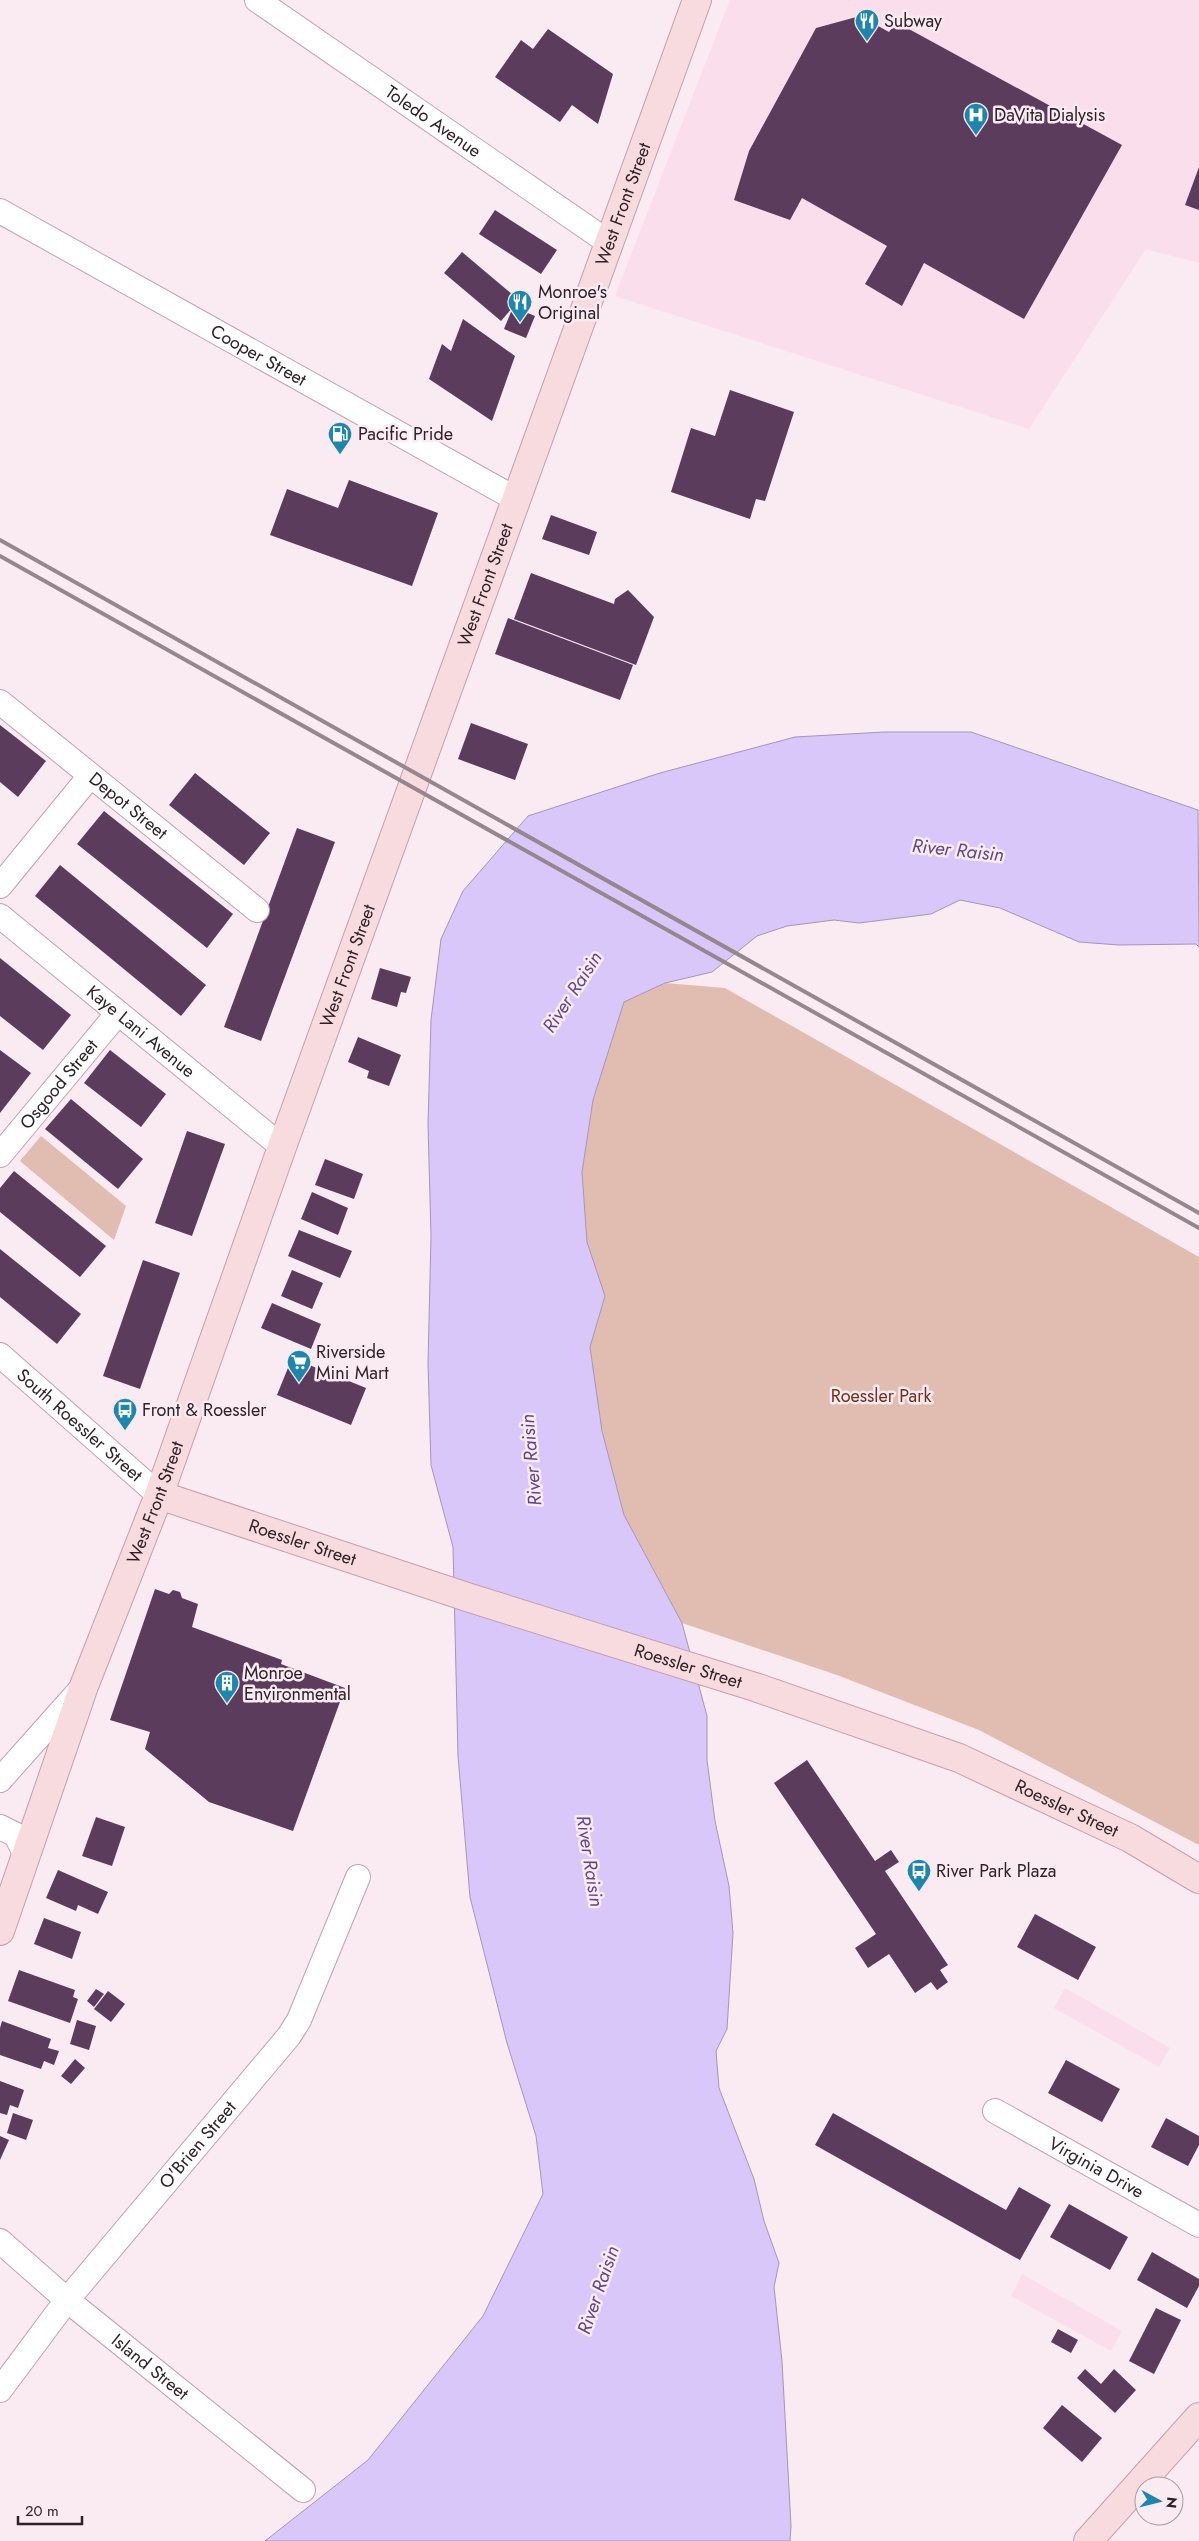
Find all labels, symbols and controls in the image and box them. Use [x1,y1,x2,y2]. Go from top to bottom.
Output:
restaurant icon: Subway [854,8,880,42]
place label: Subway [884,8,942,34]
street label: Toledo Avenue [380,79,486,164]
hospital icon: DaVita Dialysis [963,102,989,136]
place label: DaVita Dialysis [994,102,1105,128]
street label: West Front Street [589,138,658,269]
place label: Monroe's Original [538,279,607,326]
restaurant icon: Monroe's Original [507,289,533,323]
street label: Cooper Street [206,318,312,393]
fuel station icon: Pacific Pride [327,421,353,455]
place label: Pacific Pride [358,421,453,447]
street label: West Front Street [451,519,520,650]
street label: Depot Street [83,766,174,846]
water label: River Raisin [911,832,1005,868]
street label: West Front Street [313,900,382,1031]
water label: River Raisin [536,946,608,1038]
street label: Kaye Lani Avenue [81,979,201,1084]
street label: Osgood Street [14,1033,104,1135]
place label: Riverside Mini Mart [316,1339,389,1386]
supermarket icon: Riverside Mini Mart [286,1349,312,1383]
street label: South Roessler Street [11,1362,149,1488]
park label: Roessler Park [831,1383,931,1409]
bus stop icon: Front & Roessler [112,1397,138,1431]
place label: Front & Roessler [142,1397,267,1423]
water label: River Raisin [514,1413,548,1507]
street label: West Front Street [120,1437,190,1568]
street label: Roessler Street [245,1513,360,1573]
street label: Roessler Street [631,1637,746,1695]
place label: Monroe Environmental [244,1660,351,1707]
building icon: Monroe Environmental [214,1670,240,1704]
street label: Roessler Street [1010,1773,1123,1844]
water label: River Raisin [569,1813,611,1909]
bus stop icon: River Park Plaza [906,1858,932,1892]
place label: River Park Plaza [936,1858,1056,1884]
street label: O'Brien Street [153,2095,242,2194]
street label: Virginia Drive [1044,2130,1149,2205]
water label: River Raisin [570,2242,626,2338]
street label: Island Street [106,2328,195,2407]
north arrow [1134,2476,1184,2526]
scale bar [18,2494,81,2526]
text: N [1161,2496,1183,2509]
text: 20 m [25,2500,59,2522]

